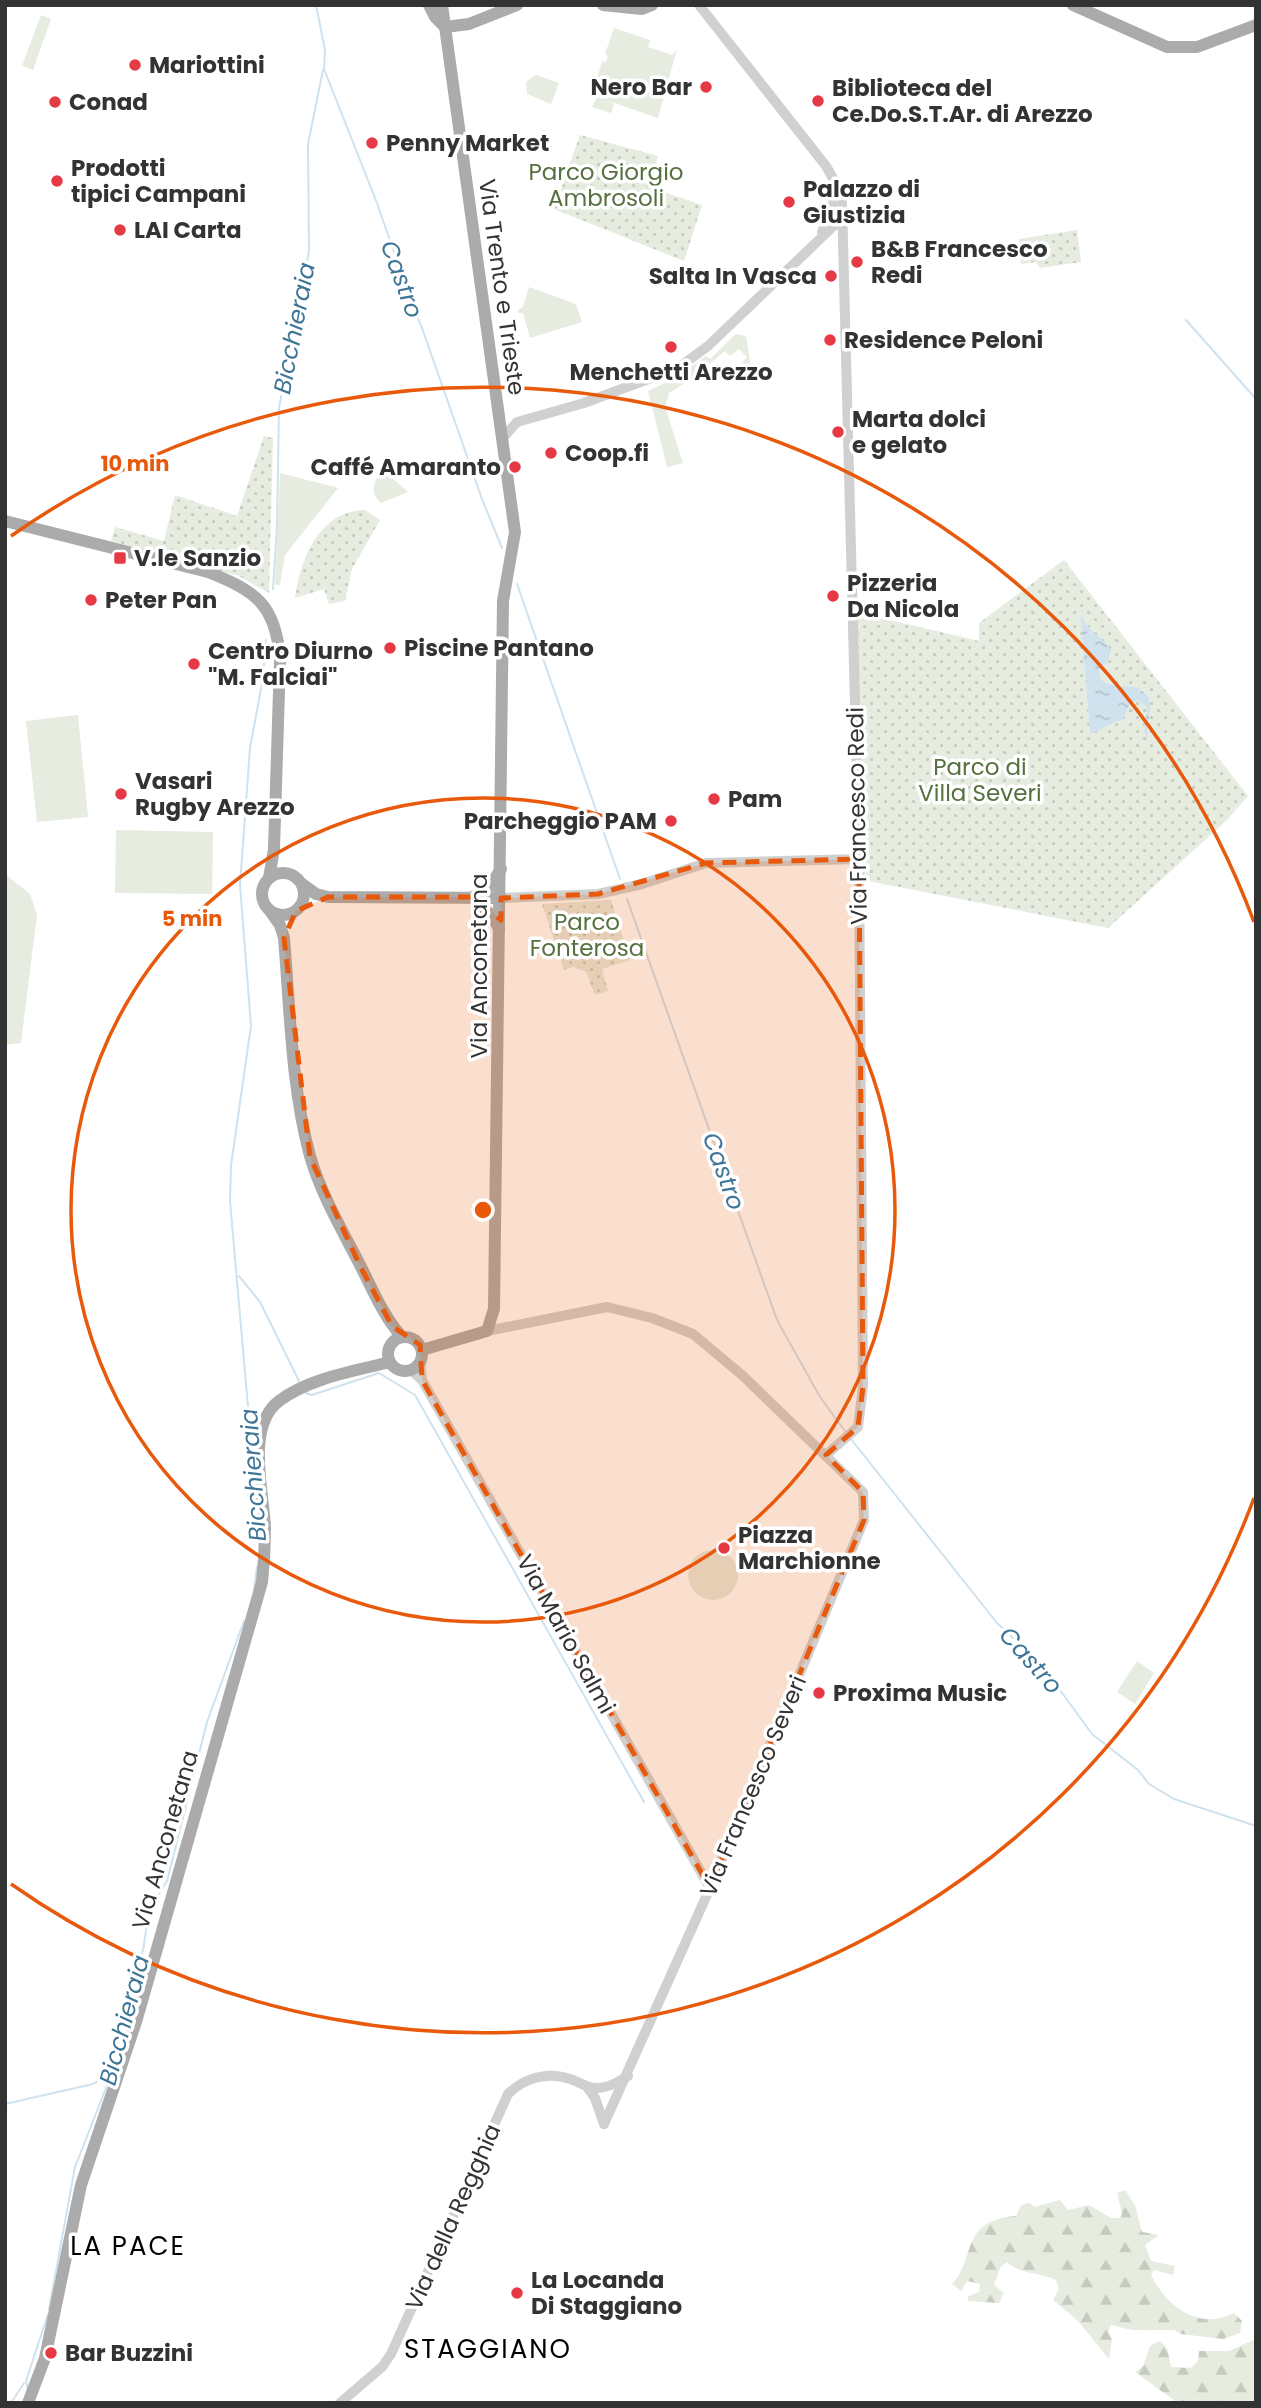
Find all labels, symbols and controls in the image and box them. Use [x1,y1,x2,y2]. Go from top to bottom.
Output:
place label: Mariottini [149,49,265,81]
marker: Mariottini [127,57,143,73]
place label: Nero Bar [591,71,692,103]
place label: Biblioteca del Ce.Do.S.T.Ar. di Arezzo [832,72,1093,130]
marker: Nero Bar [698,79,714,95]
place label: Conad [69,86,148,118]
marker: Biblioteca del Ce.Do.S.T.Ar. di Arezzo [810,93,826,109]
marker: Conad [47,94,63,110]
place label: Penny Market [386,127,549,159]
marker: Penny Market [364,135,380,151]
place label: Prodotti tipici Campani [71,152,246,210]
park label: Parco Giorgio Ambrosoli [528,156,684,214]
marker: Prodotti tipici Campani [49,173,65,189]
place label: Palazzo di Giustizia [803,173,920,231]
street label: Via Trento e Trieste [471,177,533,397]
marker: Palazzo di Giustizia [781,194,797,210]
place label: LAI Carta [134,214,242,246]
marker: LAI Carta [112,222,128,238]
place label: B&B Francesco Redi [871,233,1048,291]
water label: Castro [373,236,431,322]
marker: B&B Francesco Redi [849,254,865,270]
water label: Bicchieraia [265,259,323,397]
place label: Salta In Vasca [649,260,817,292]
marker: Salta In Vasca [823,268,839,284]
place label: Residence Peloni [844,324,1043,356]
marker: Residence Peloni [822,332,838,348]
marker: Menchetti Arezzo [663,339,679,355]
place label: Menchetti Arezzo [569,356,773,388]
place label: Marta dolci e gelato [852,403,986,461]
marker: Marta dolci e gelato [830,424,846,440]
place label: Coop.fi [565,437,649,469]
marker: Coop.fi [543,445,559,461]
text: 10 min [101,449,169,478]
place label: Caffé Amaranto [310,451,501,483]
marker: Caffé Amaranto [507,459,523,475]
place label: V.le Sanzio [134,542,261,574]
marker: V.le Sanzio [112,550,128,566]
place label: Pizzeria Da Nicola [847,567,959,625]
place label: Peter Pan [105,584,217,616]
marker: Pizzeria Da Nicola [825,588,841,604]
marker: Peter Pan [83,592,99,608]
place label: Piscine Pantano [404,632,594,664]
place label: Centro Diurno "M. Falciai" [208,635,373,693]
marker: Piscine Pantano [382,640,398,656]
marker: Centro Diurno "M. Falciai" [186,656,202,672]
street label: Via Francesco Redi [839,707,875,925]
park label: Parco di Villa Severi [918,751,1042,809]
place label: Vasari Rugby Arezzo [135,765,295,823]
place label: Pam [728,783,782,815]
marker: Vasari Rugby Arezzo [113,786,129,802]
marker: Pam [706,791,722,807]
place label: Parcheggio PAM [464,805,657,837]
marker: Parcheggio PAM [663,813,679,829]
street label: Via Anconetana [463,874,495,1058]
text: 5 min [162,904,222,933]
park label: Parco Fonterosa [530,906,644,964]
water label: Castro [695,1128,753,1214]
centre of rings [471,1198,495,1222]
water label: Bicchieraia [232,1407,274,1543]
place label: Piazza Marchionne [738,1519,881,1577]
marker: Piazza Marchionne [716,1540,732,1556]
street label: Via Mario Salmi [509,1549,623,1719]
water label: Castro [992,1619,1070,1701]
street label: Via Francesco Severi [692,1670,814,1902]
place label: Proxima Music [833,1677,1007,1709]
marker: Proxima Music [811,1685,827,1701]
street label: Via Anconetana [124,1747,206,1933]
water label: Bicchieraia [91,1951,157,2089]
street label: Via della Regghia [398,2119,508,2315]
district label: LA PACE [70,2228,186,2264]
place label: La Locanda Di Staggiano [531,2264,682,2322]
marker: La Locanda Di Staggiano [509,2285,525,2301]
district label: STAGGIANO [404,2331,572,2367]
place label: Bar Buzzini [65,2337,193,2369]
marker: Bar Buzzini [43,2345,59,2361]

